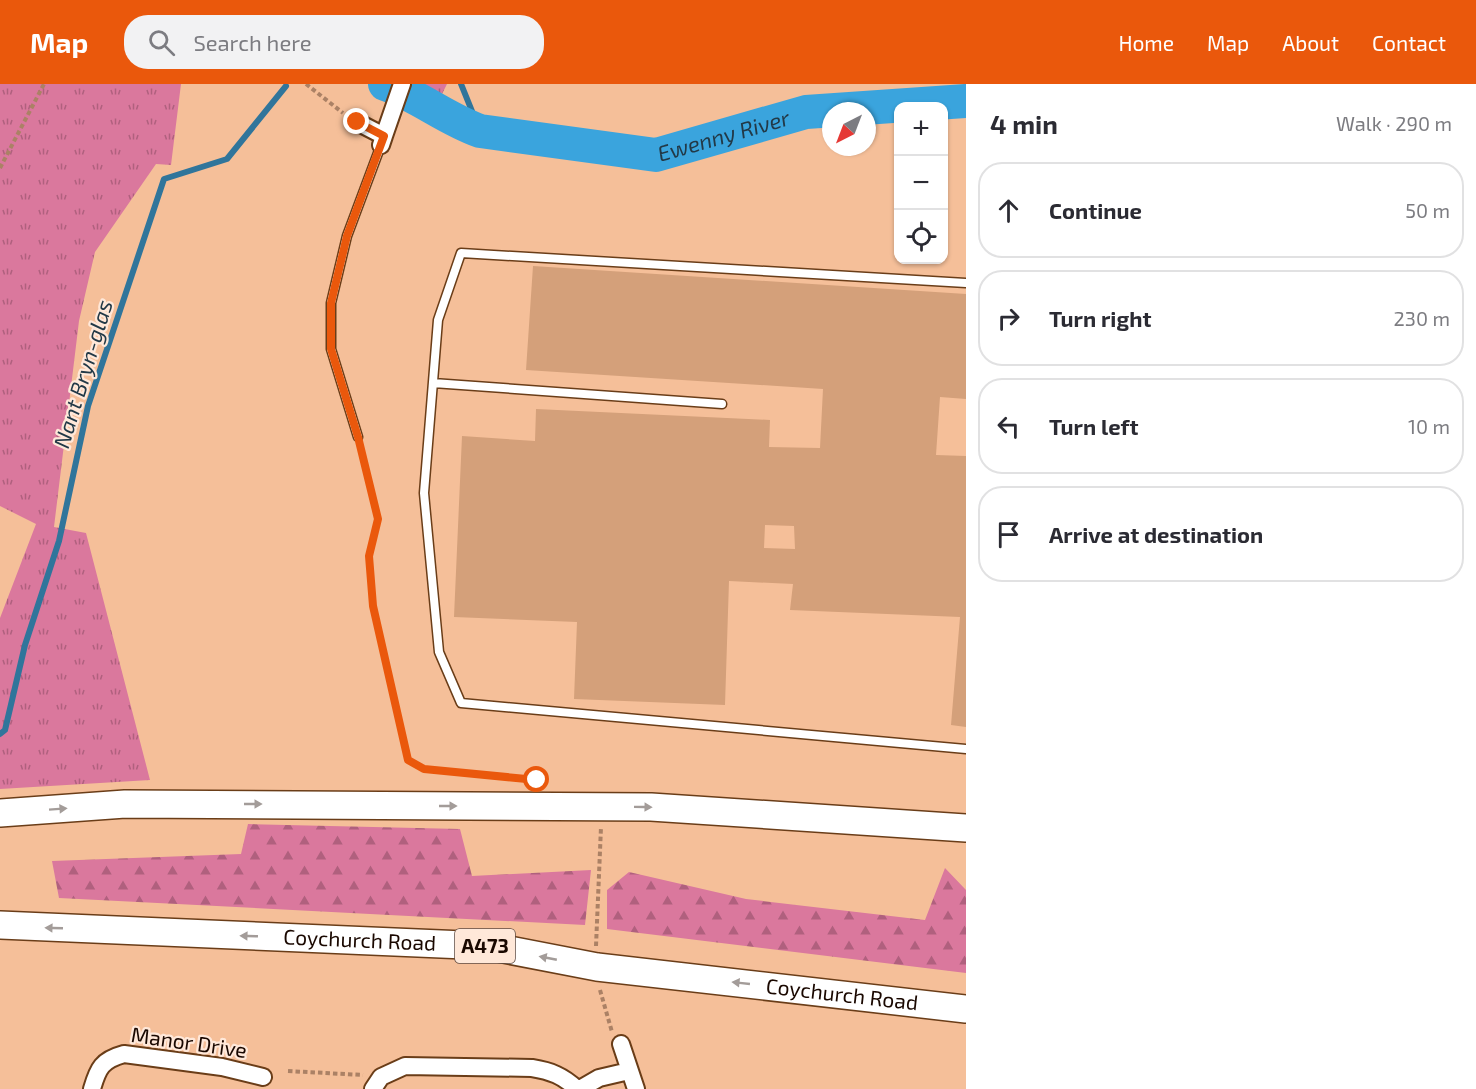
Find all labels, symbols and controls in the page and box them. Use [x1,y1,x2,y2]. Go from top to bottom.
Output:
search box [124,15,544,69]
text: Map [30,25,88,59]
icon: search [145,26,178,59]
text: Search here [193,29,312,55]
text: Home [1118,30,1174,55]
text: Map [1207,30,1249,55]
text: About [1282,30,1339,55]
text: Contact [1372,30,1446,55]
north arrow [822,102,876,156]
map controls [894,102,948,264]
button: + [894,102,948,156]
water label: Ewenny River [654,103,794,166]
route end [343,108,369,134]
text: 4 min [990,108,1058,139]
text: Walk · 290 m [1336,111,1452,135]
button: − [894,156,948,210]
icon: ahead [992,194,1025,227]
text: Continue [1049,197,1142,223]
text: 50 m [1405,198,1450,222]
button: locate [894,210,948,264]
water label: Nant Bryn-glas [47,296,118,451]
icon: right [992,302,1025,335]
text: Turn right [1049,305,1151,331]
text: 230 m [1394,306,1450,330]
icon: left [992,410,1025,443]
text: Turn left [1049,413,1138,439]
text: 10 m [1408,414,1450,438]
icon: arrive [992,518,1025,551]
text: Arrive at destination [1049,521,1263,547]
route start [523,766,549,792]
one-way arrow [244,800,263,809]
one-way arrow [439,801,458,811]
one-way arrow [634,802,653,812]
one-way arrow [49,804,68,814]
one-way arrow [45,923,64,932]
street label: Coychurch Road [283,923,437,955]
road number: A473 [455,929,515,963]
one-way arrow [240,931,259,940]
one-way arrow [538,953,557,962]
street label: Coychurch Road [765,972,920,1014]
one-way arrow [731,978,750,988]
street label: Manor Drive [130,1021,249,1062]

